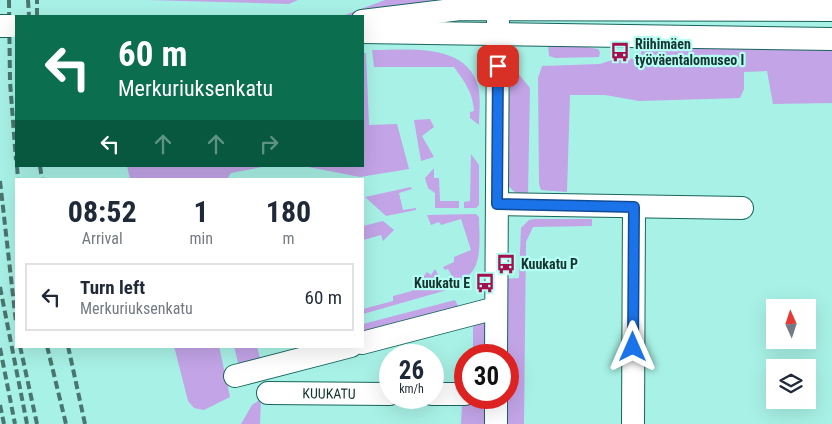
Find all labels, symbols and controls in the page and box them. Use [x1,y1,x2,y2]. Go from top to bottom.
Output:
text: 60 m [118,34,187,75]
icon: left [35,35,100,100]
place label: Riihimäen työväentalomuseo I [635,36,744,68]
bus stop icon: Riihimäen työväentalomuseo I [609,41,631,63]
pin [477,45,519,87]
icon: arrive [484,52,512,80]
text: Merkuriuksenkatu [118,76,273,101]
icon: left [96,130,124,158]
icon: ahead [149,130,177,158]
icon: ahead [202,130,230,158]
icon: right [255,130,283,158]
text: 08:52 [68,194,137,229]
text: 1 [194,194,209,229]
text: 180 [266,194,311,229]
text: Arrival [82,229,123,248]
text: min [189,229,213,248]
text: m [282,229,294,248]
bus stop icon: Kuukatu P [495,253,517,275]
place label: Kuukatu P [521,256,578,272]
bus stop icon: Kuukatu E [474,272,496,294]
place label: Kuukatu E [414,275,470,291]
text: Turn left [80,276,145,299]
icon: left [37,283,65,311]
text: 60 m [305,286,342,309]
text: Merkuriuksenkatu [80,299,193,318]
north arrow [766,299,816,349]
map controls [766,299,816,409]
position arrow [606,320,658,372]
speed limit sign: 30 [454,344,519,409]
text: 26 [399,356,424,385]
button: layers [766,359,816,409]
text: km/h [399,382,424,396]
street label: KUUKATU [302,385,356,402]

